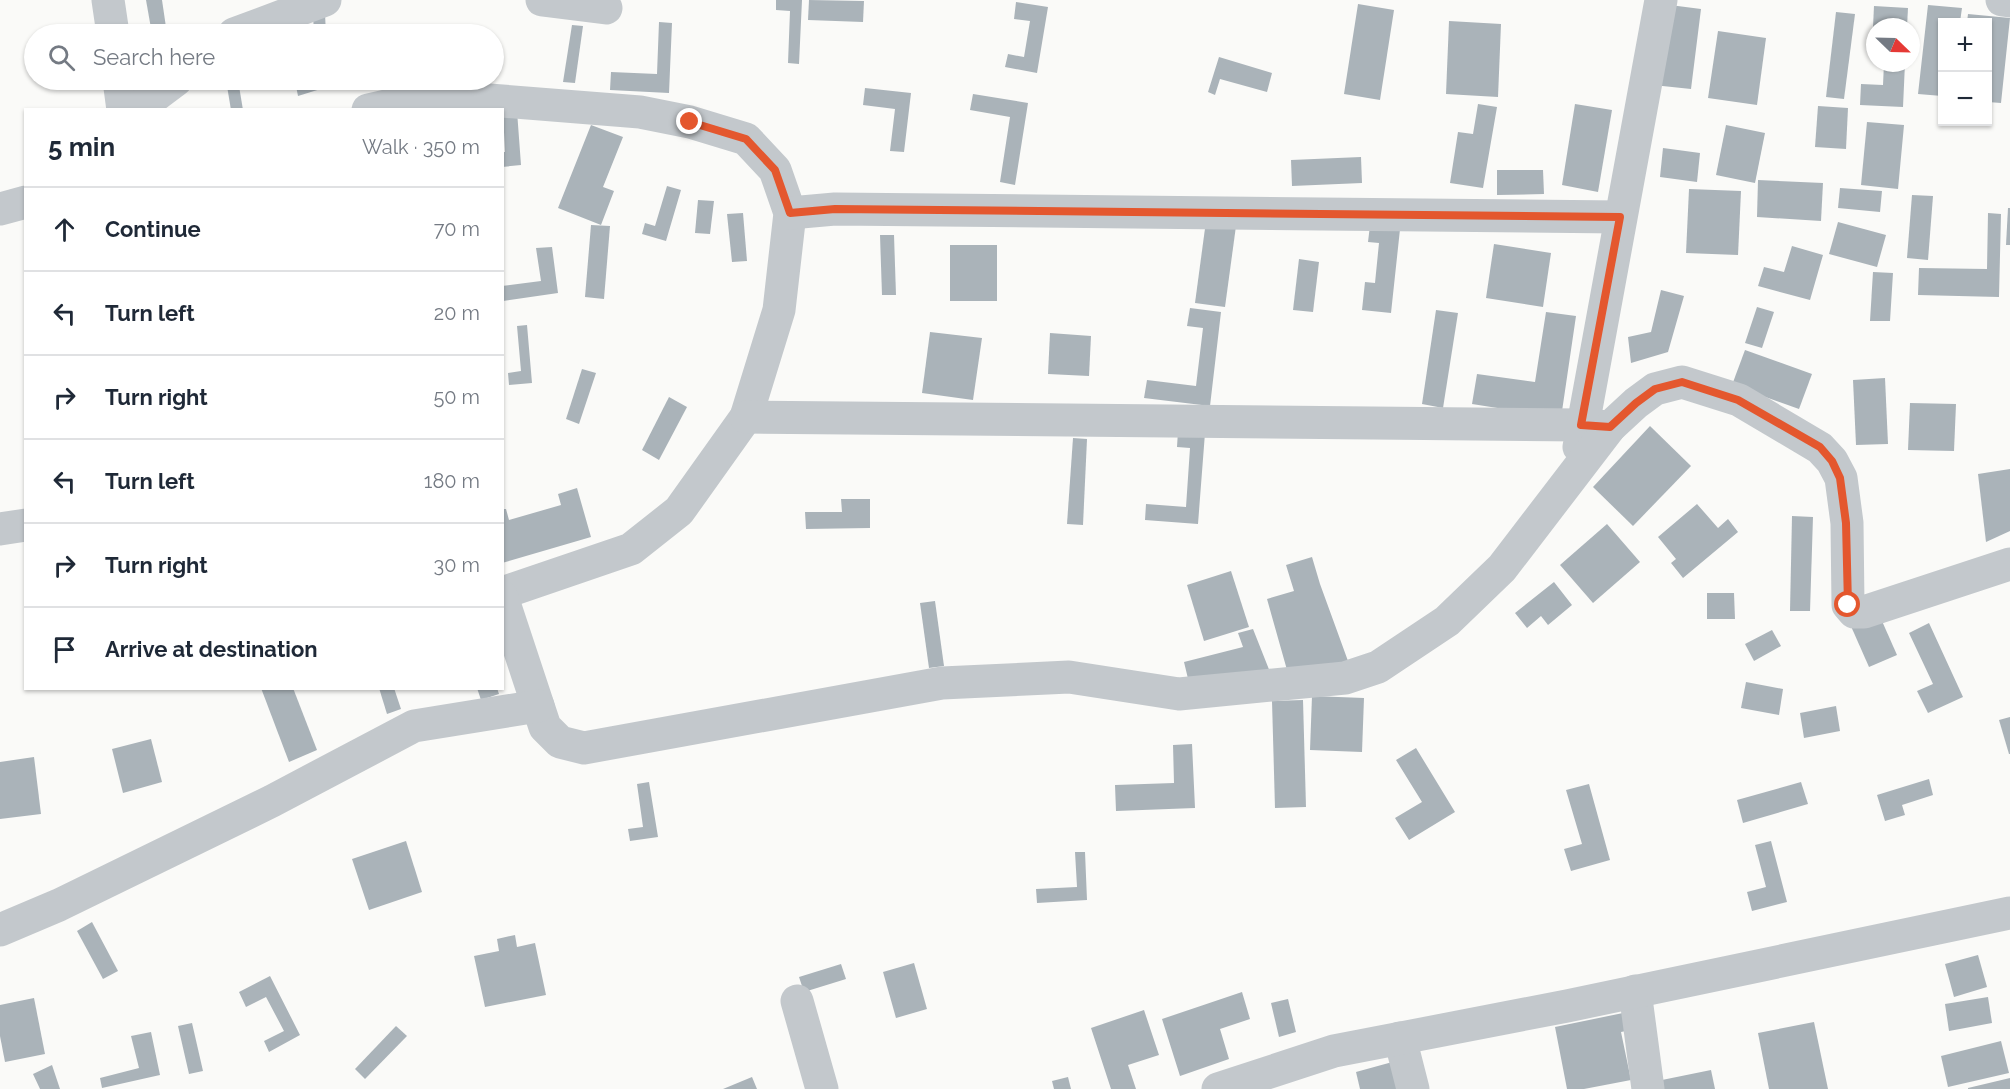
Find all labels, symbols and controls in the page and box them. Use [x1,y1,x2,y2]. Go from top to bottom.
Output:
north arrow [1866,18,1920,72]
map controls [1938,18,1992,126]
button: + [1938,18,1992,72]
search box [24,24,504,90]
icon: search [45,41,78,74]
text: Search here [93,44,215,70]
button: − [1938,72,1992,126]
route end [676,108,702,134]
text: 5 min [48,132,115,162]
text: Walk · 350 m [362,135,480,159]
icon: ahead [48,213,81,246]
text: Continue [105,216,201,242]
text: 70 m [434,217,480,241]
icon: left [48,297,81,330]
text: Turn left [105,300,195,326]
text: 20 m [434,301,480,325]
icon: right [48,381,81,414]
text: Turn right [105,384,208,410]
text: 50 m [433,385,480,409]
icon: left [48,465,81,498]
text: Turn left [105,468,195,494]
text: 180 m [424,469,480,493]
icon: right [48,549,81,582]
text: Turn right [105,552,208,578]
text: 30 m [434,553,480,577]
route start [1834,591,1860,617]
icon: arrive [48,633,81,666]
text: Arrive at destination [105,636,318,662]

